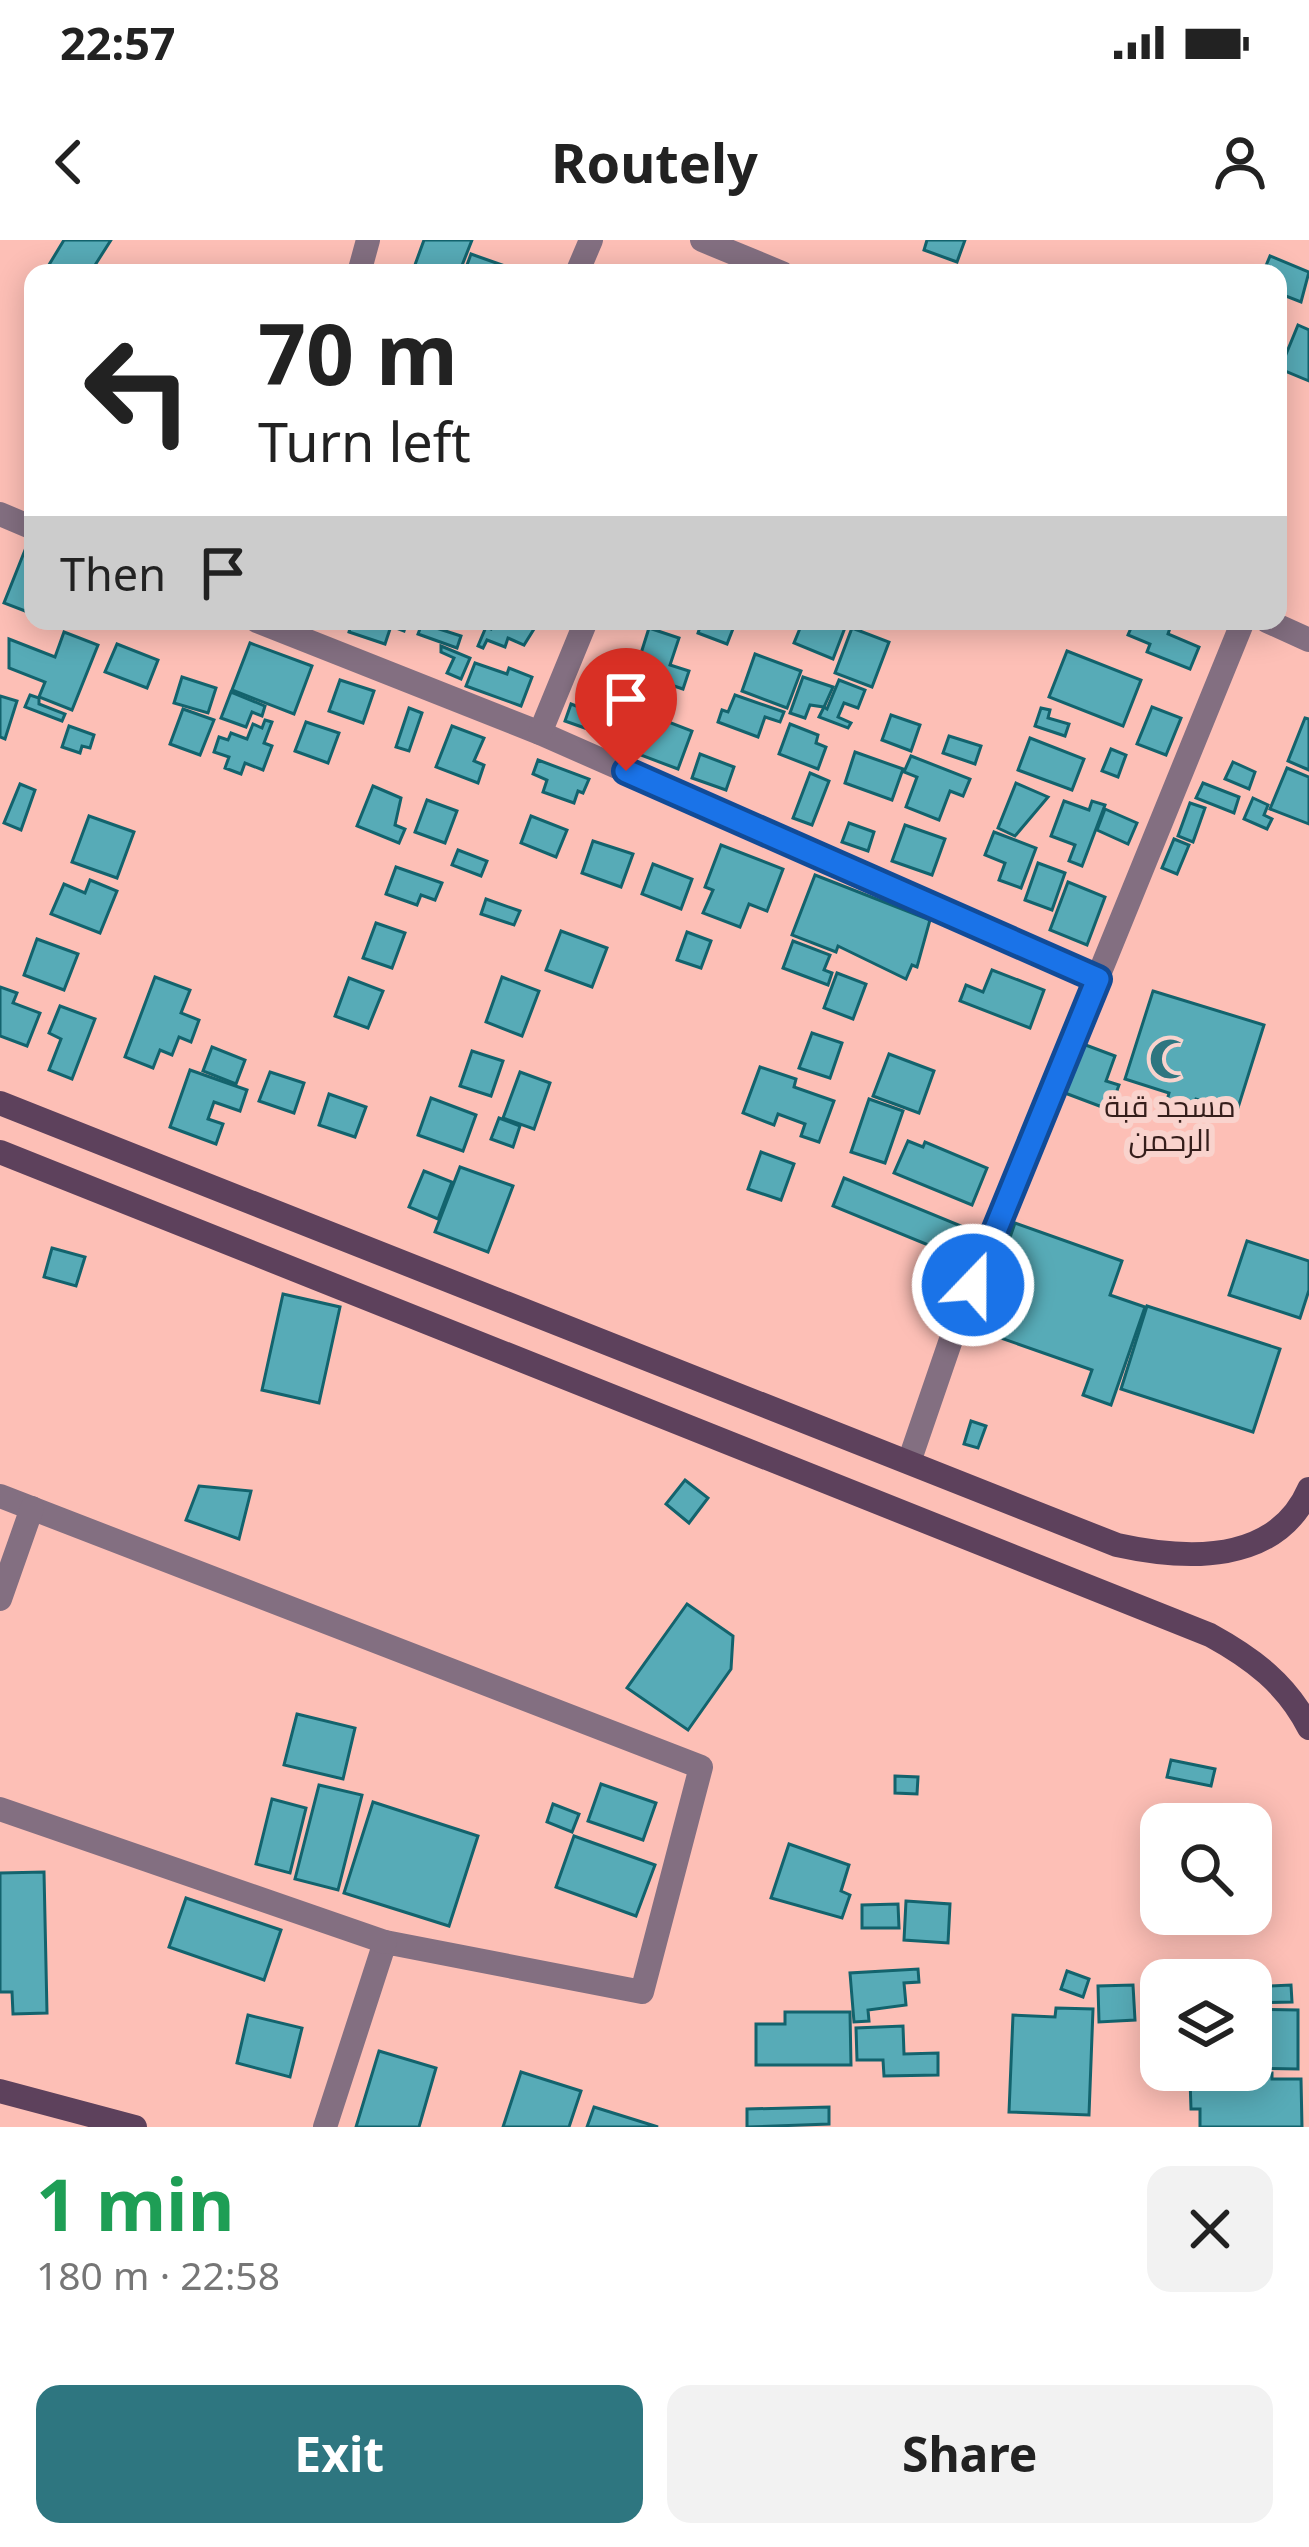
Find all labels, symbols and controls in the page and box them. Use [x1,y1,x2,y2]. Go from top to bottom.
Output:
text: 22:57 [60,12,176,73]
text: Routely [551,125,758,199]
icon: back [36,129,102,195]
icon: person [1207,129,1273,195]
text: 70 m [258,295,458,410]
icon: left [60,312,216,468]
text: Turn left [258,404,471,478]
icon: arrive [190,540,256,606]
text: Then [60,543,166,604]
pin [575,648,677,771]
icon: arrive [593,666,659,732]
mosque icon: مسجد قبة الرحمن [1147,1036,1193,1082]
place label: مسجد قبة الرحمن [1104,1085,1236,1160]
position arrow [910,1222,1036,1348]
map controls [1140,1803,1272,2091]
button: search [1140,1803,1272,1935]
button: layers [1140,1959,1272,2091]
text: 1 min [36,2154,234,2252]
button: close [1147,2166,1273,2292]
text: 180 m · 22:58 [36,2248,280,2301]
button: Exit [36,2385,643,2523]
button: Share [667,2385,1273,2523]

